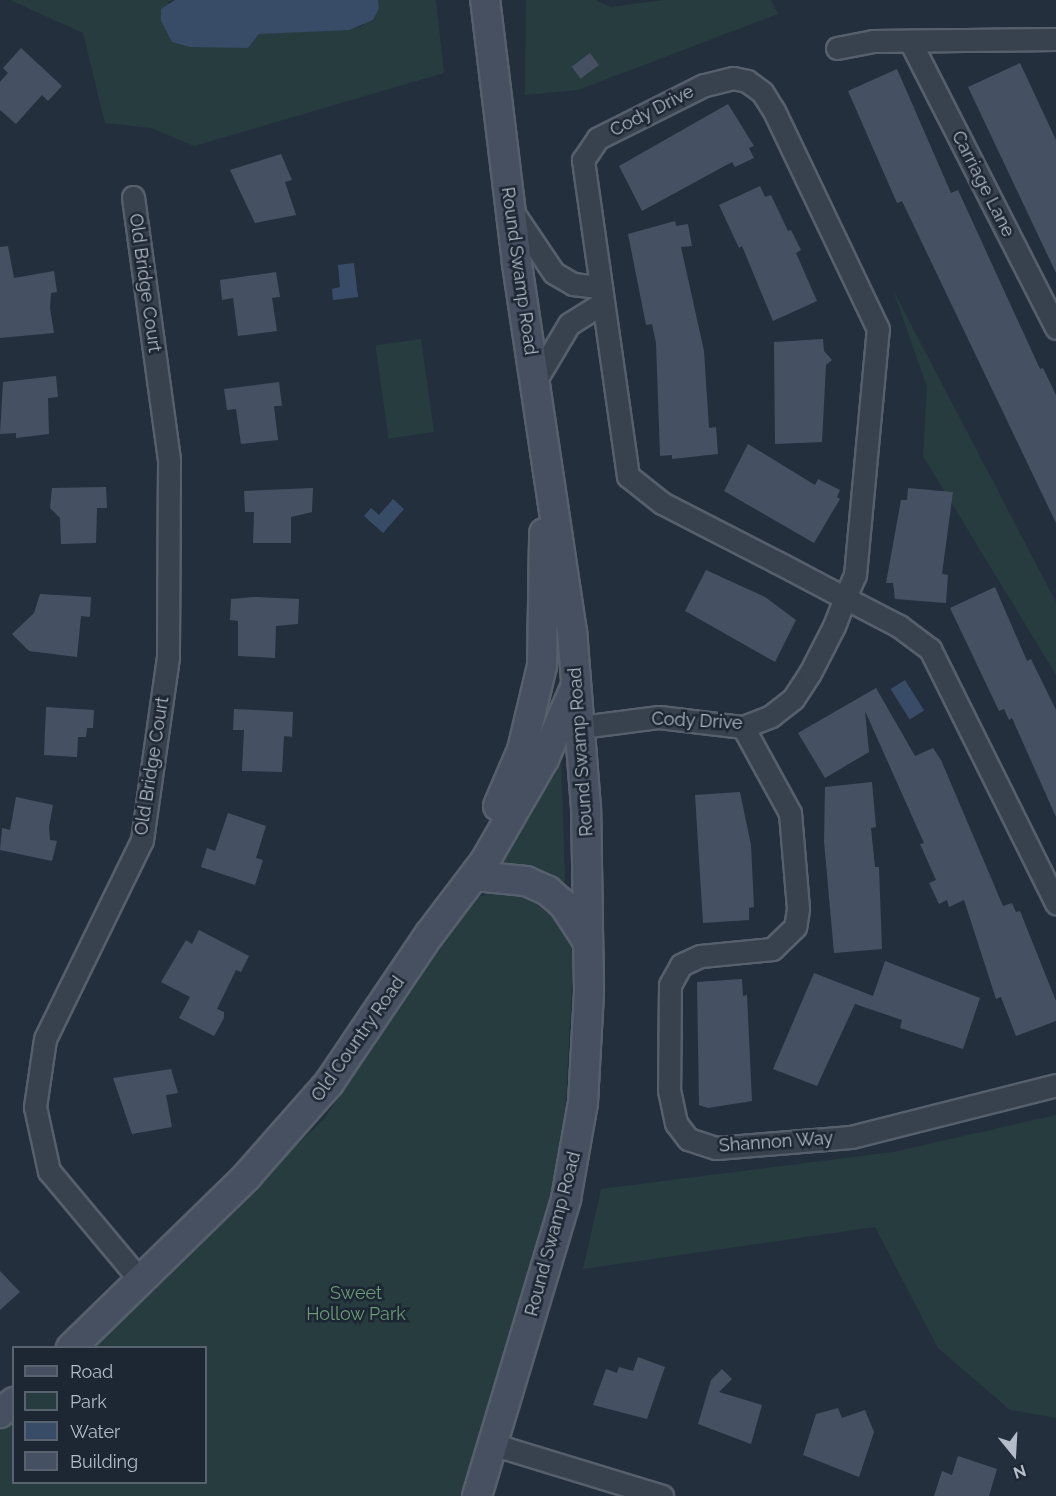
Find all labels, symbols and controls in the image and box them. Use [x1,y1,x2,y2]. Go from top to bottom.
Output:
street label: Cody Drive [606,81,698,141]
street label: Carriage Lane [947,127,1019,241]
street label: Round Swamp Road [497,186,541,356]
street label: Old Bridge Court [125,212,165,354]
street label: Round Swamp Road [564,667,598,837]
street label: Old Bridge Court [130,695,174,837]
street label: Cody Drive [651,708,743,734]
street label: Old Country Road [307,972,409,1106]
street label: Shannon Way [718,1127,834,1157]
street label: Round Swamp Road [521,1149,585,1319]
park label: Sweet Hollow Park [306,1283,406,1326]
legend [12,1346,207,1484]
text: Road [70,1361,113,1382]
text: Park [70,1391,107,1412]
text: Water [70,1421,120,1442]
north arrow [984,1424,1044,1484]
text: Building [70,1451,138,1472]
text: N [1011,1461,1028,1483]

